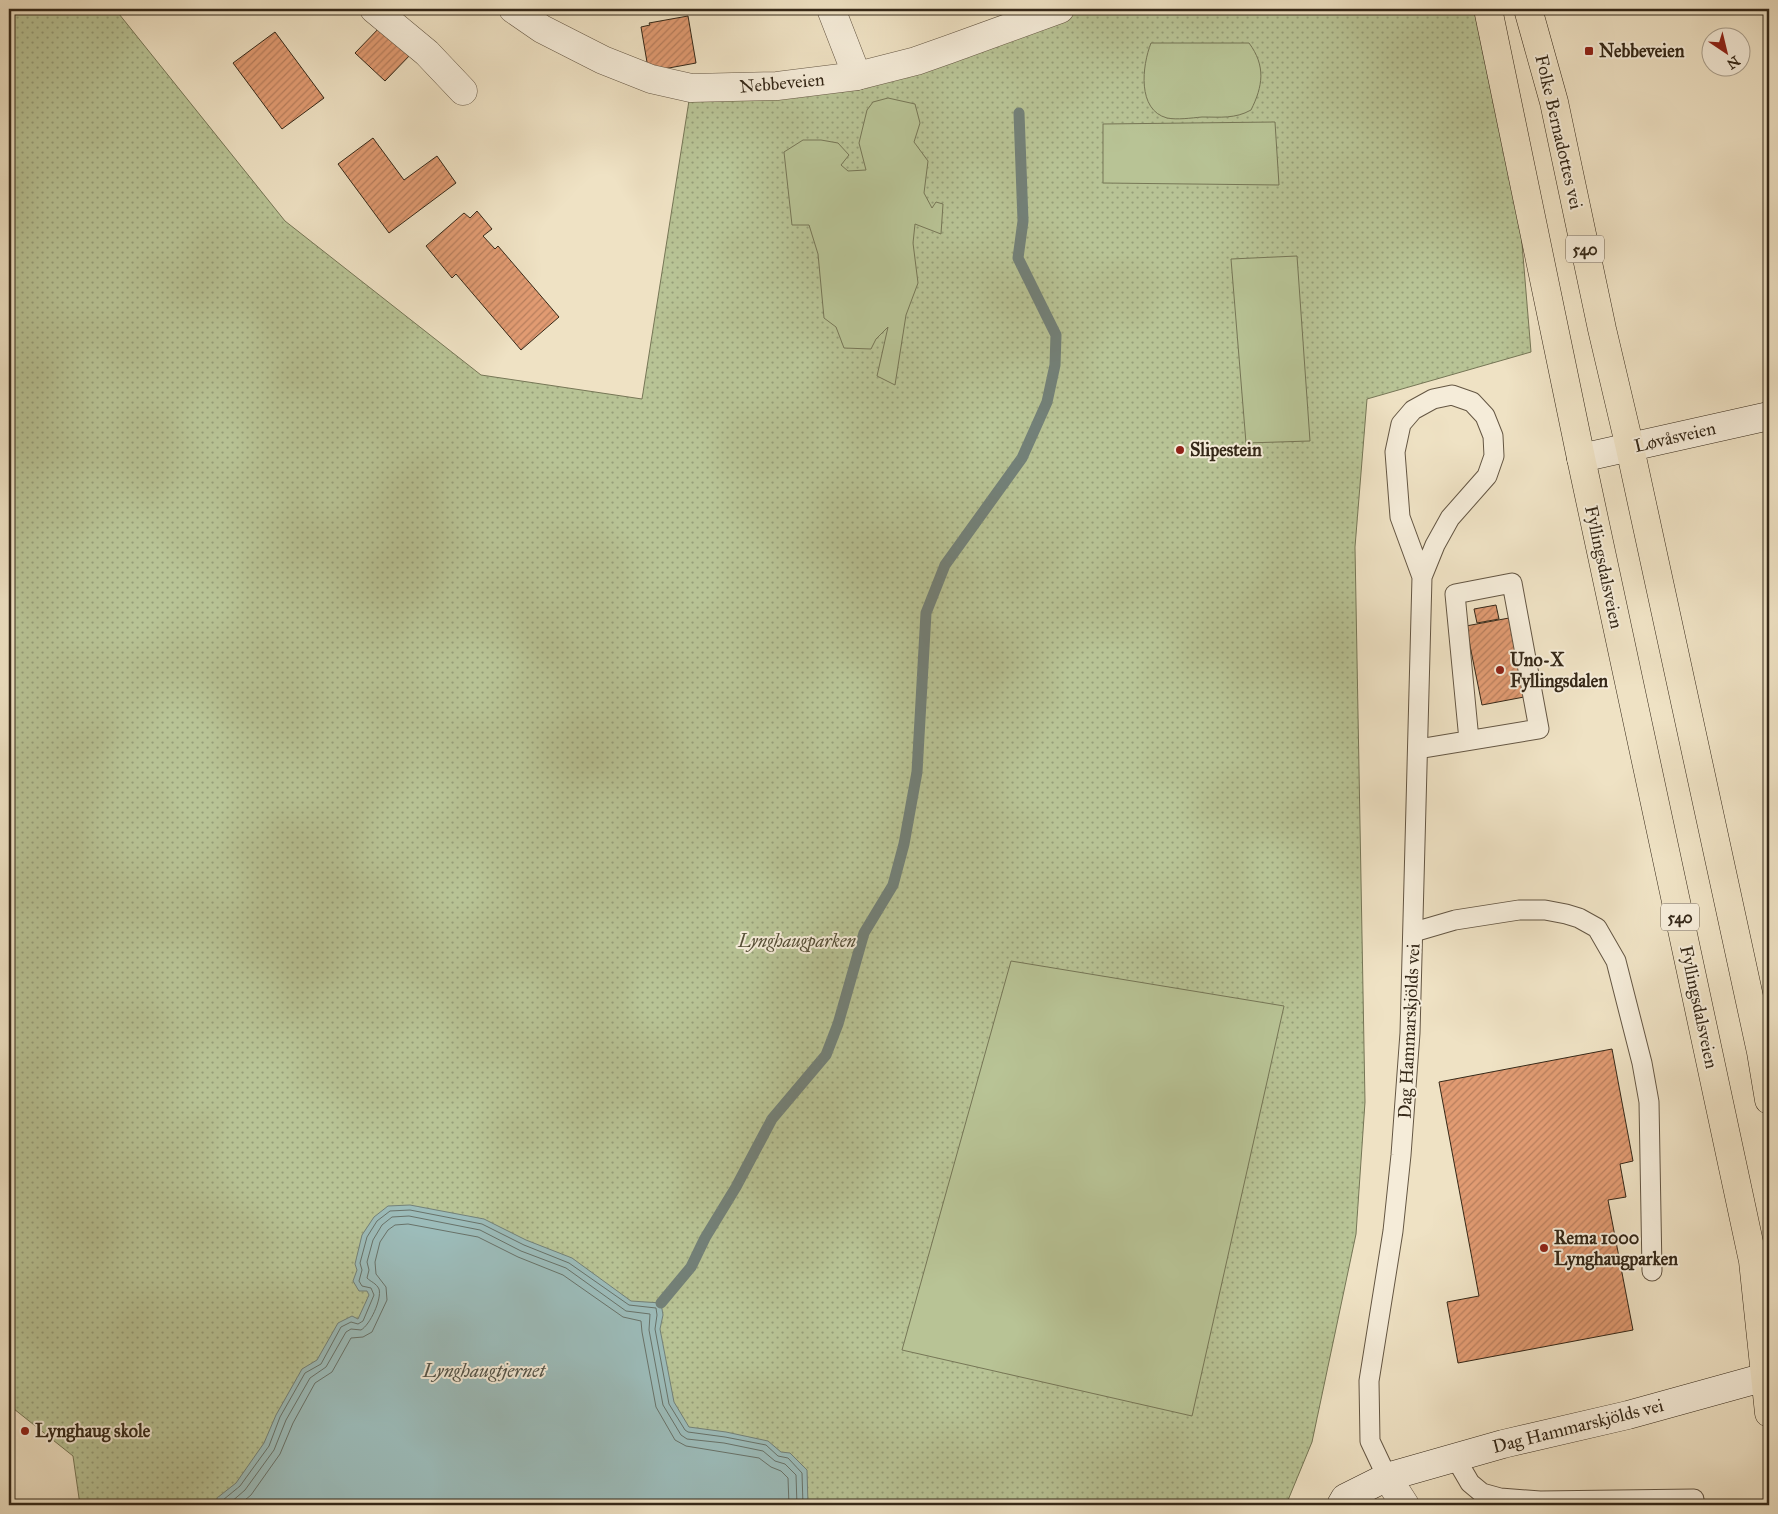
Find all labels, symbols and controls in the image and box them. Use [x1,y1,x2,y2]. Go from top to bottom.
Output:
north arrow [1700,28,1750,78]
place label: Nebbeveien [1599,40,1685,62]
marker: Nebbeveien [1583,45,1595,57]
street label: Folke Bernadottes vei [1530,52,1588,212]
text: N [1723,52,1743,73]
street label: Nebbeveien [739,68,826,98]
road number: 540 [1566,235,1604,262]
street label: Løvåsveien [1632,417,1718,457]
place label: Slipestein [1190,439,1262,462]
marker: Slipestein [1174,444,1186,456]
street label: Fyllingsdalsveien [1579,503,1628,631]
place label: Uno-X Fyllingsdalen [1510,649,1608,693]
marker: Uno-X Fyllingsdalen [1494,664,1506,676]
road number: 540 [1661,904,1699,930]
park label: Lynghaugparken [737,930,856,953]
street label: Dag Hammarskjölds vei [1393,943,1426,1119]
street label: Fyllingsdalsveien [1674,943,1723,1071]
place label: Rema 1000 Lynghaugparken [1554,1227,1678,1271]
marker: Rema 1000 Lynghaugparken [1538,1242,1550,1254]
water label: Lynghaugtjernet [422,1359,546,1382]
street label: Dag Hammarskjölds vei [1490,1394,1666,1459]
place label: Lynghaug skole [35,1420,151,1443]
marker: Lynghaug skole [19,1425,31,1437]

